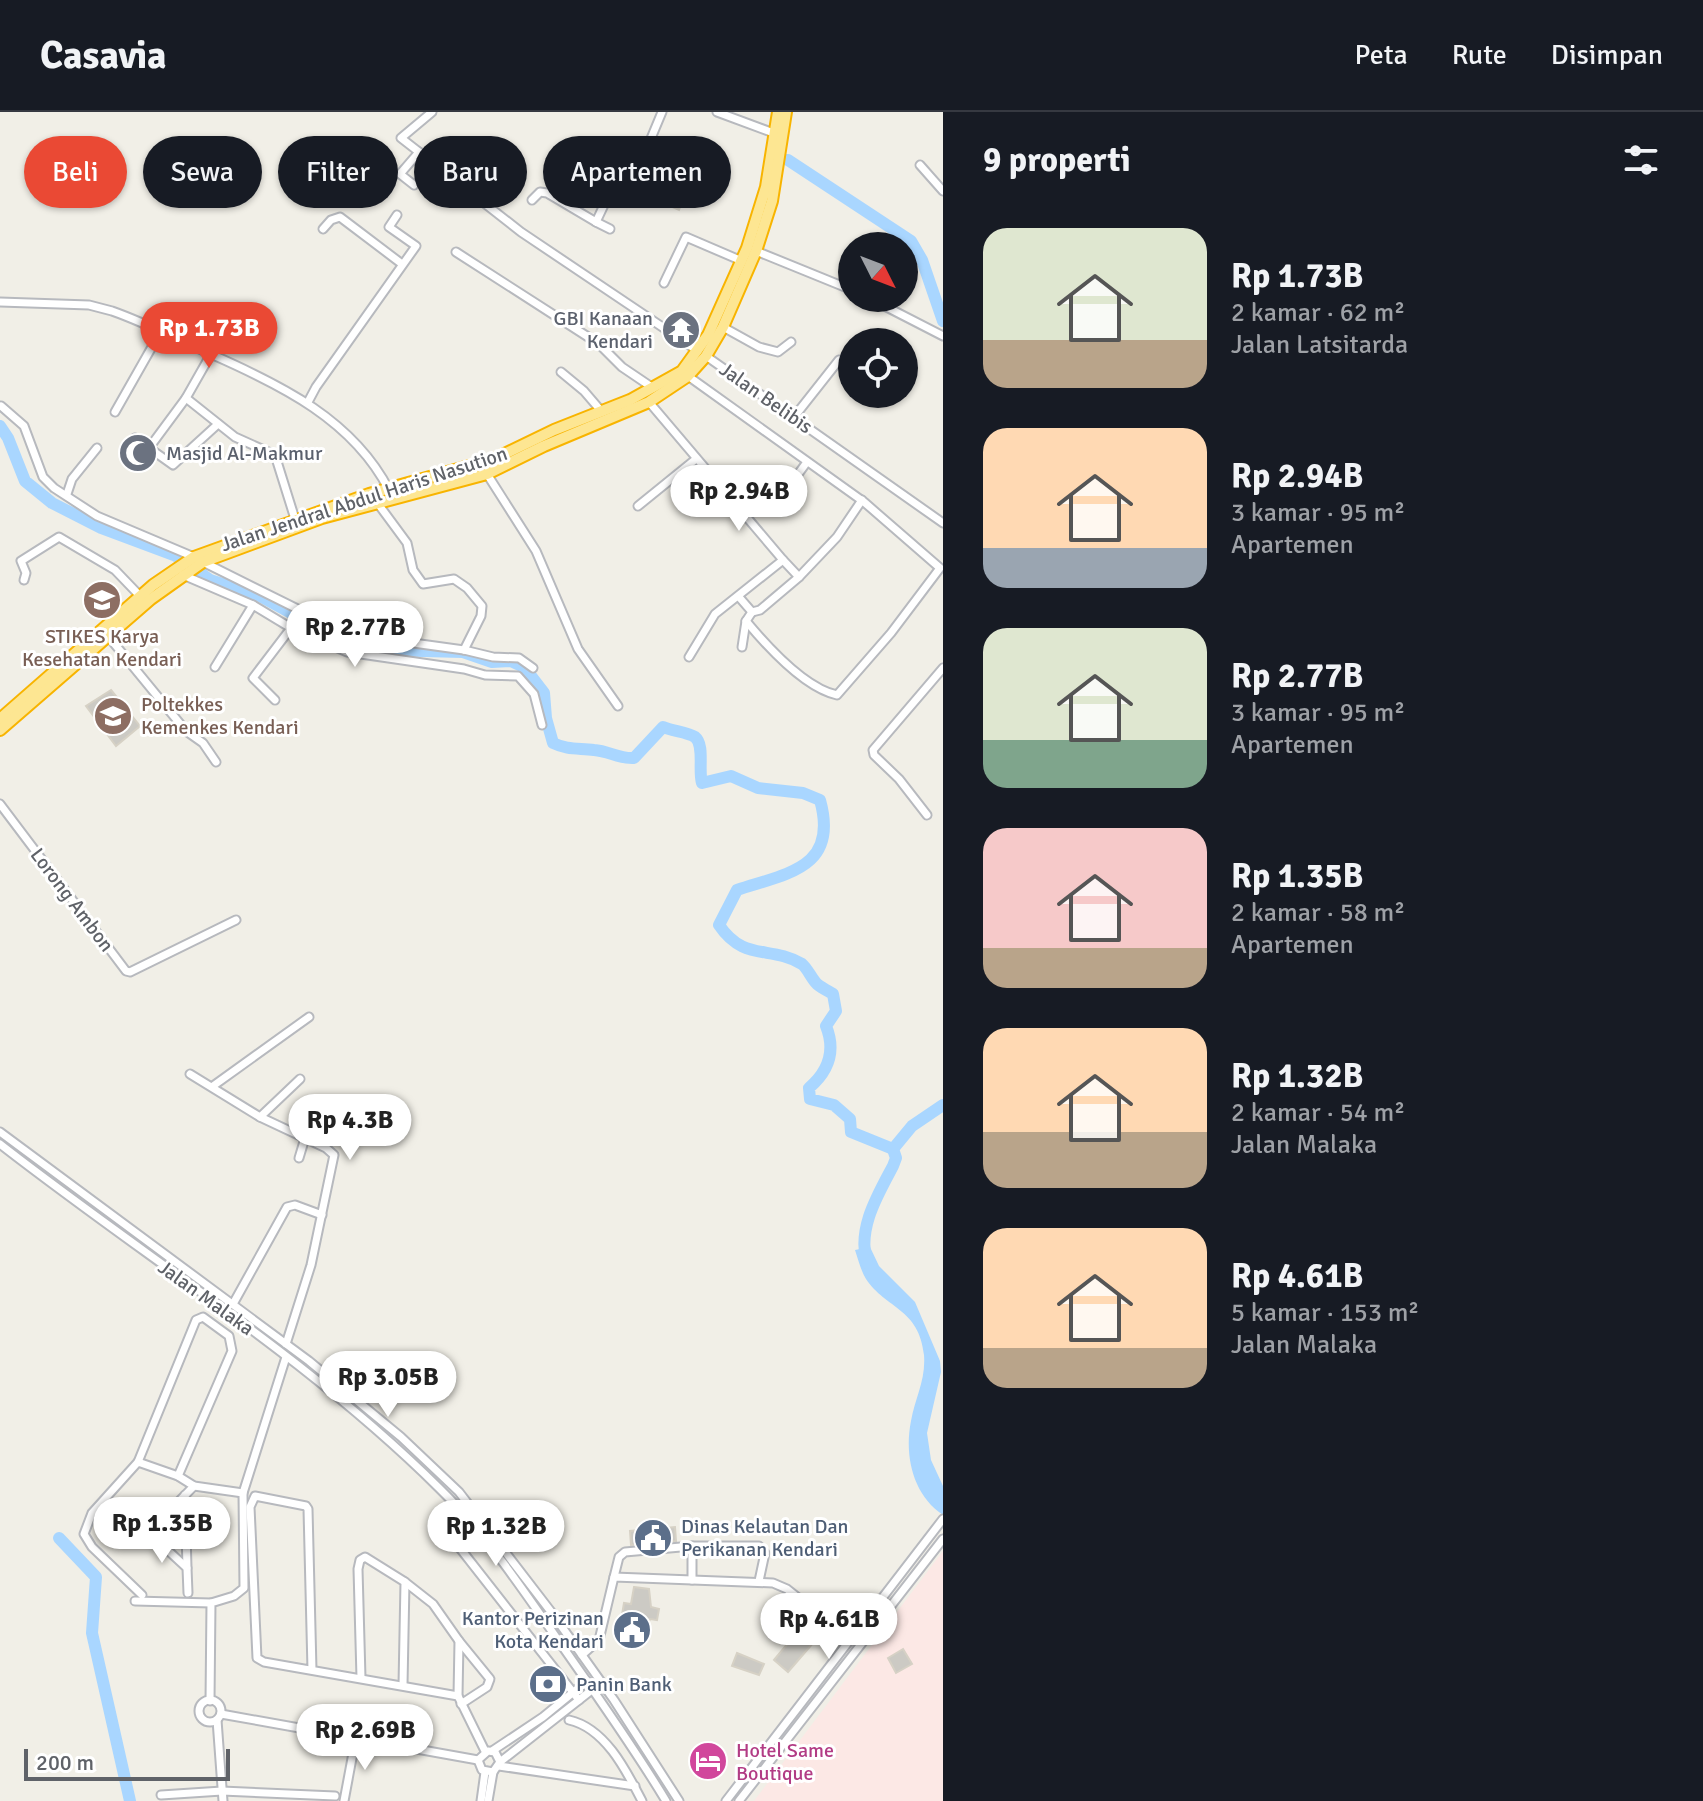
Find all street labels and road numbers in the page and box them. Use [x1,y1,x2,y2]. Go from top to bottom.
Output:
street label: Jalan Belibis [715,357,818,439]
street label: Jalan Jendral Abdul Haris Nasution [218,441,510,557]
street label: Lorong Ambon [25,843,119,957]
street label: Jalan Malaka [153,1255,259,1341]

